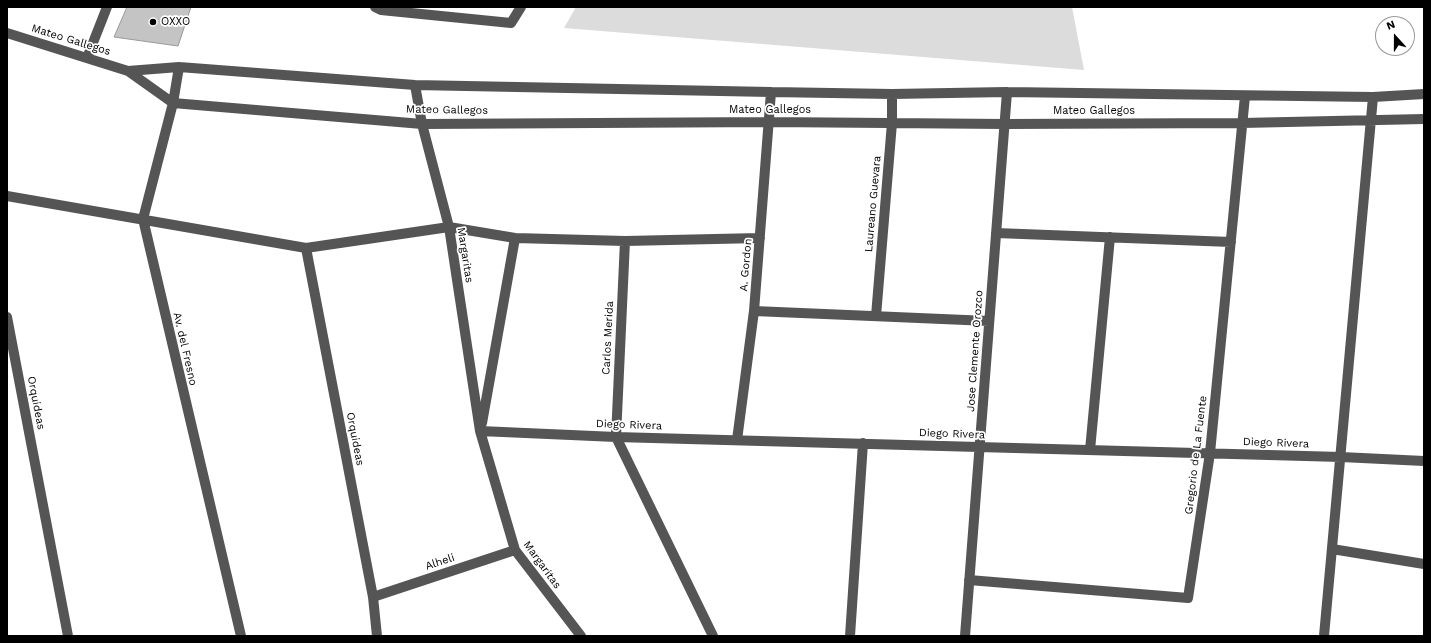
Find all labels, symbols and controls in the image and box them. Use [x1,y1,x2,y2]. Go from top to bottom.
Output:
place label: OXXO [161,15,190,29]
north arrow [1375,16,1415,56]
marker: OXXO [148,17,158,27]
text: N [1385,18,1397,33]
street label: Mateo Gallegos [30,22,112,58]
street label: Mateo Gallegos [406,103,488,117]
street label: Mateo Gallegos [729,103,811,117]
street label: Mateo Gallegos [1053,104,1135,118]
street label: Laureano Guevara [862,155,884,253]
street label: Margaritas [454,226,476,284]
street label: A. Gordon [737,238,755,292]
street label: Jose Clemente Orozco [964,290,986,412]
street label: Carlos Merida [599,301,617,375]
street label: Av. del Fresno [170,311,200,387]
street label: Orquideas [24,375,48,431]
street label: Gregorio de La Fuente [1182,395,1210,515]
street label: Orquideas [343,411,367,467]
street label: Diego Rivera [596,417,662,433]
street label: Diego Rivera [919,426,985,442]
street label: Diego Rivera [1243,435,1309,451]
street label: Margaritas [520,539,564,591]
street label: Alheli [424,551,456,573]

